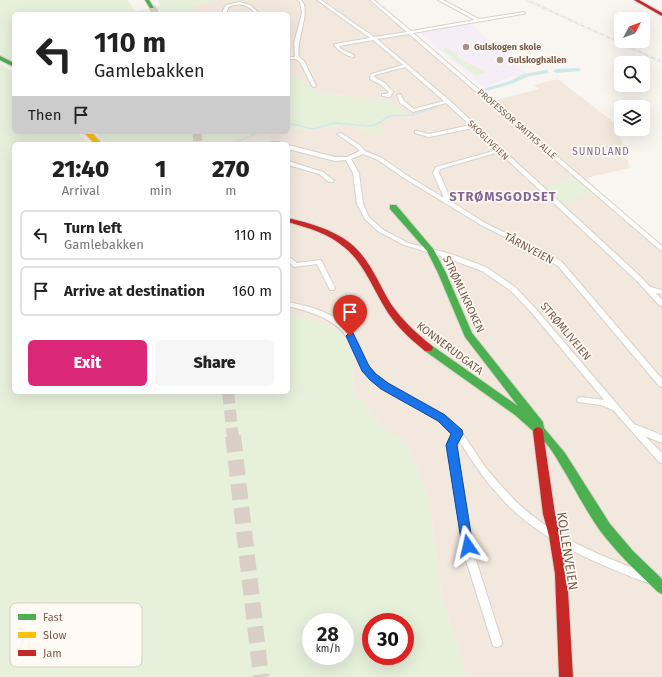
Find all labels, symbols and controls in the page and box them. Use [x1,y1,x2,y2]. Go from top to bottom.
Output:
north arrow [614,12,650,48]
map controls [614,12,650,136]
text: 110 m [94,26,166,59]
icon: left [28,28,80,80]
marker: Gulskogen skole [461,42,471,52]
place label: Gulskogen skole [474,42,541,52]
marker: Gulskoghallen [495,55,505,65]
place label: Gulskoghallen [508,55,567,65]
button: search [614,56,650,92]
text: Gamlebakken [94,60,205,82]
street label: PROFESSOR SMITHS ALLE [476,87,559,161]
button: layers [614,100,650,136]
icon: arrive [70,104,92,126]
text: Then [28,106,62,124]
street label: SKOGLIVEIEN [466,118,510,162]
district label: SUNDLAND [572,146,630,158]
text: 21:40 [52,155,109,183]
text: 1 [155,155,166,183]
text: 270 [212,155,250,183]
text: Arrival [62,183,100,198]
text: min [149,183,172,198]
text: m [225,183,237,198]
district label: STRØMSGODSET [449,189,557,204]
text: Turn left [64,219,122,237]
icon: left [30,224,52,246]
text: 110 m [234,226,272,244]
street label: TÅRNVEIEN [502,229,556,267]
text: Gamlebakken [64,237,144,252]
street label: STRØMLIKROKEN [440,254,487,335]
icon: arrive [30,280,52,302]
text: Arrive at destination [64,282,205,300]
text: 160 m [232,282,272,300]
pin [333,295,367,336]
street label: STRØMLIVEIEN [538,300,594,363]
icon: arrive [339,301,361,323]
street label: KONNERUDGATA [414,319,486,378]
button: Exit [28,340,147,386]
button: Share [155,340,274,386]
street label: KOLLENVEIEN [554,511,581,591]
position arrow [447,525,489,567]
legend [10,603,142,667]
text: Fast [43,611,63,624]
speed limit sign: 30 [362,613,414,665]
text: 28 [317,622,339,646]
text: Slow [43,629,67,642]
text: km/h [316,643,340,655]
text: Jam [43,647,62,660]

